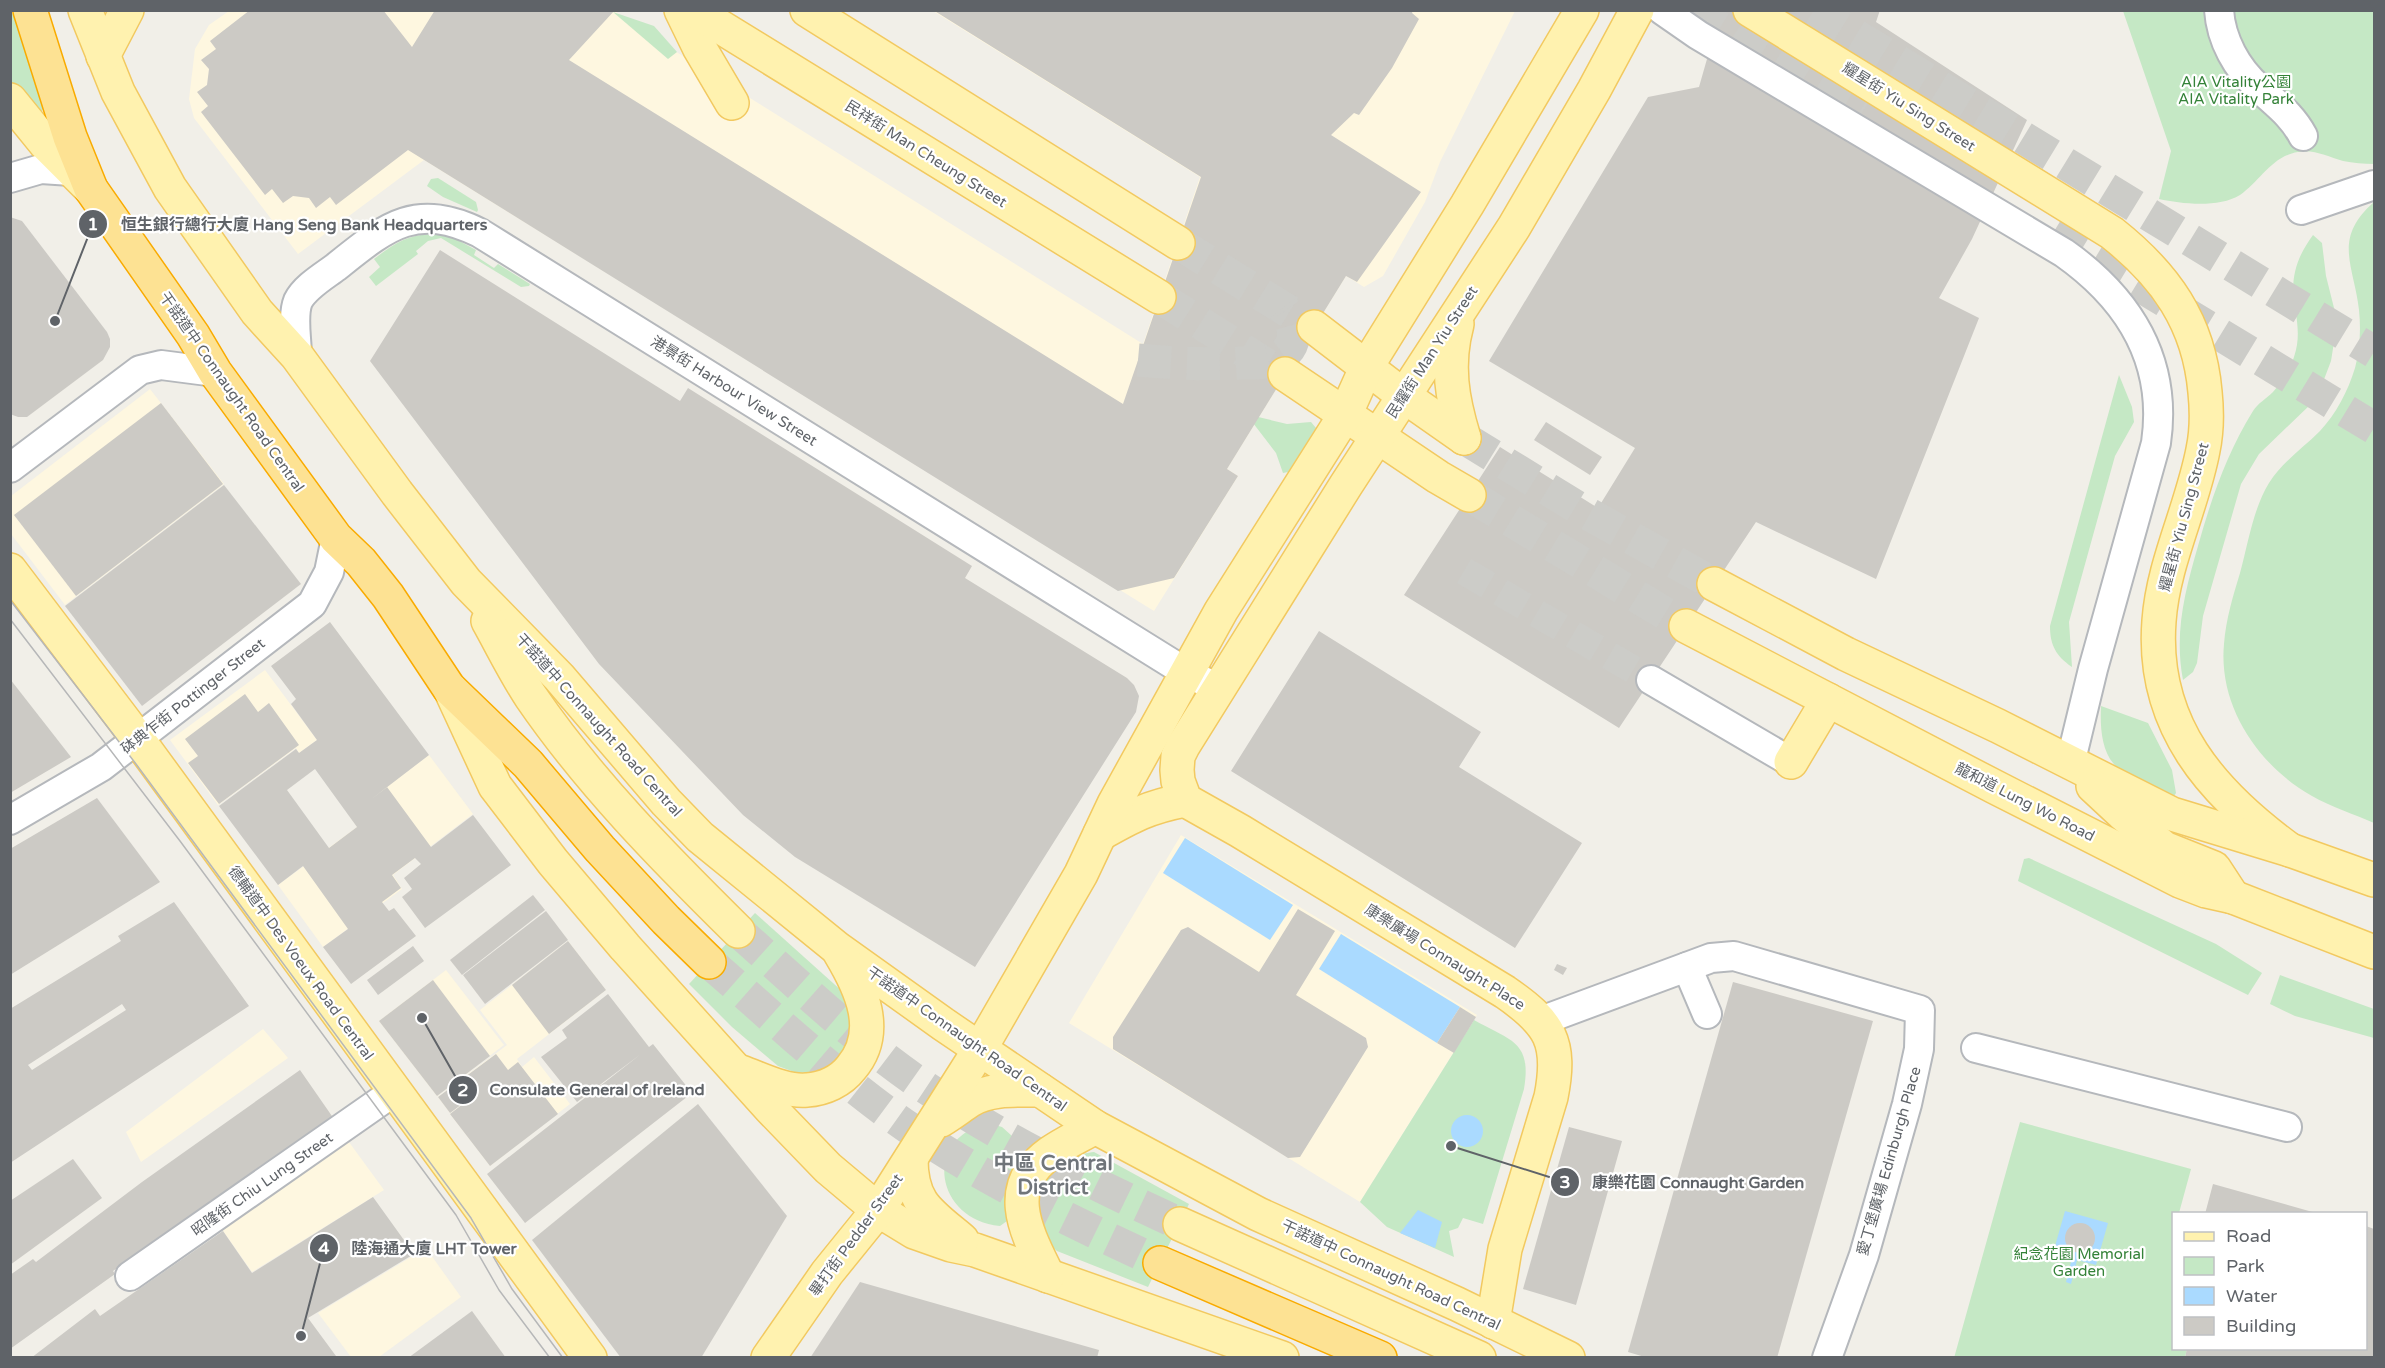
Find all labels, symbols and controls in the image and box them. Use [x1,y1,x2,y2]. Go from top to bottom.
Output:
street label: 耀星街 Yiu Sing Street [1839,59,1979,155]
park label: AIA Vitality公園 AIA Vitality Park [2178,73,2294,108]
street label: 民祥街 Man Cheung Street [842,97,1010,211]
callout: 恒生銀行總行大廈 Hang Seng Bank Headquarters [78,207,499,241]
text: 1 [87,213,99,235]
text: 恒生銀行總行大廈 Hang Seng Bank Headquarters [121,215,488,235]
street label: 民耀街 Man Yiu Street [1383,282,1482,421]
street label: 干諾道中 Connaught Road Central [156,289,308,495]
street label: 港景街 Harbour View Street [647,332,821,450]
street label: 耀星街 Yiu Sing Street [2155,440,2213,593]
street label: 干諾道中 Connaught Road Central [512,630,686,820]
street label: 砵典乍街 Pottinger Street [117,634,269,758]
street label: 龍和道 Lung Wo Road [1952,759,2098,845]
street label: 德輔道中 Des Voeux Road Central [225,862,377,1064]
street label: 康樂廣場 Connaught Place [1362,900,1528,1014]
street label: 干諾道中 Connaught Road Central [864,963,1070,1115]
street label: 愛丁堡廣場 Edinburgh Place [1853,1064,1925,1258]
callout: Consulate General of Ireland [448,1073,717,1107]
text: 2 [457,1079,469,1101]
text: Consulate General of Ireland [489,1080,705,1100]
street label: 昭隆街 Chiu Lung Street [188,1128,336,1240]
district label: 中區 Central District [993,1151,1113,1200]
callout: 康樂花園 Connaught Garden [1550,1165,1816,1199]
street label: 畢打街 Pedder Street [805,1170,907,1300]
text: 3 [1559,1171,1571,1193]
text: 康樂花園 Connaught Garden [1592,1173,1804,1193]
legend [2172,1212,2367,1350]
street label: 干諾道中 Connaught Road Central [1278,1216,1504,1334]
text: Road [2226,1225,2271,1247]
callout: 陸海通大廈 LHT Tower [309,1231,528,1265]
text: 4 [318,1237,330,1259]
text: 陸海通大廈 LHT Tower [351,1239,518,1259]
park label: 紀念花園 Memorial Garden [2013,1245,2145,1280]
text: Park [2226,1255,2265,1277]
text: Water [2226,1285,2277,1307]
text: Building [2226,1315,2296,1337]

